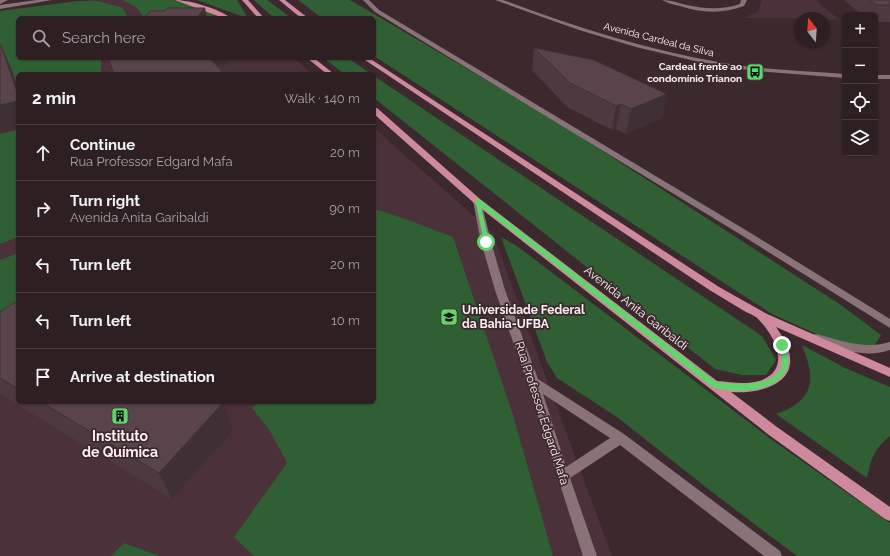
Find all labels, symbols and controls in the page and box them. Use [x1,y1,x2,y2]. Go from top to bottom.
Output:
north arrow [794,12,830,48]
map controls [842,12,878,156]
button: + [842,12,878,48]
search box [16,16,376,60]
street label: Avenida Cardeal da Silva [602,20,715,59]
icon: search [30,27,52,49]
text: Search here [62,29,145,47]
button: − [842,48,878,84]
place label: Cardeal frente ao condomínio Trianon [647,61,742,84]
bus stop icon: Cardeal frente ao condomínio Trianon [745,62,765,82]
button: locate [842,84,878,120]
text: 2 min [32,88,76,108]
text: Walk · 140 m [285,91,360,106]
button: layers [842,120,878,156]
text: Continue [70,136,135,154]
icon: ahead [32,142,54,164]
text: 20 m [330,145,360,160]
text: Rua Professor Edgard Mafa [70,154,233,169]
text: Turn right [70,192,140,210]
icon: right [32,198,54,220]
text: 90 m [329,201,360,216]
text: Avenida Anita Garibaldi [70,210,209,225]
route start [477,233,495,251]
icon: left [32,254,54,276]
text: Turn left [70,256,131,274]
text: 20 m [330,257,360,272]
street label: Avenida Anita Garibaldi [581,263,691,353]
place label: Universidade Federal da Bahia-UFBA [462,303,585,331]
school or university icon: Universidade Federal da Bahia-UFBA [439,307,459,327]
icon: left [32,310,54,332]
text: Turn left [70,312,131,330]
text: 10 m [331,313,360,328]
route end [773,336,791,354]
street label: Rua Professor Edgard Mafa [512,339,572,487]
icon: arrive [32,366,54,388]
text: Arrive at destination [70,368,215,386]
building icon: Instituto de Química [110,406,130,426]
place label: Instituto de Química [82,428,158,460]

